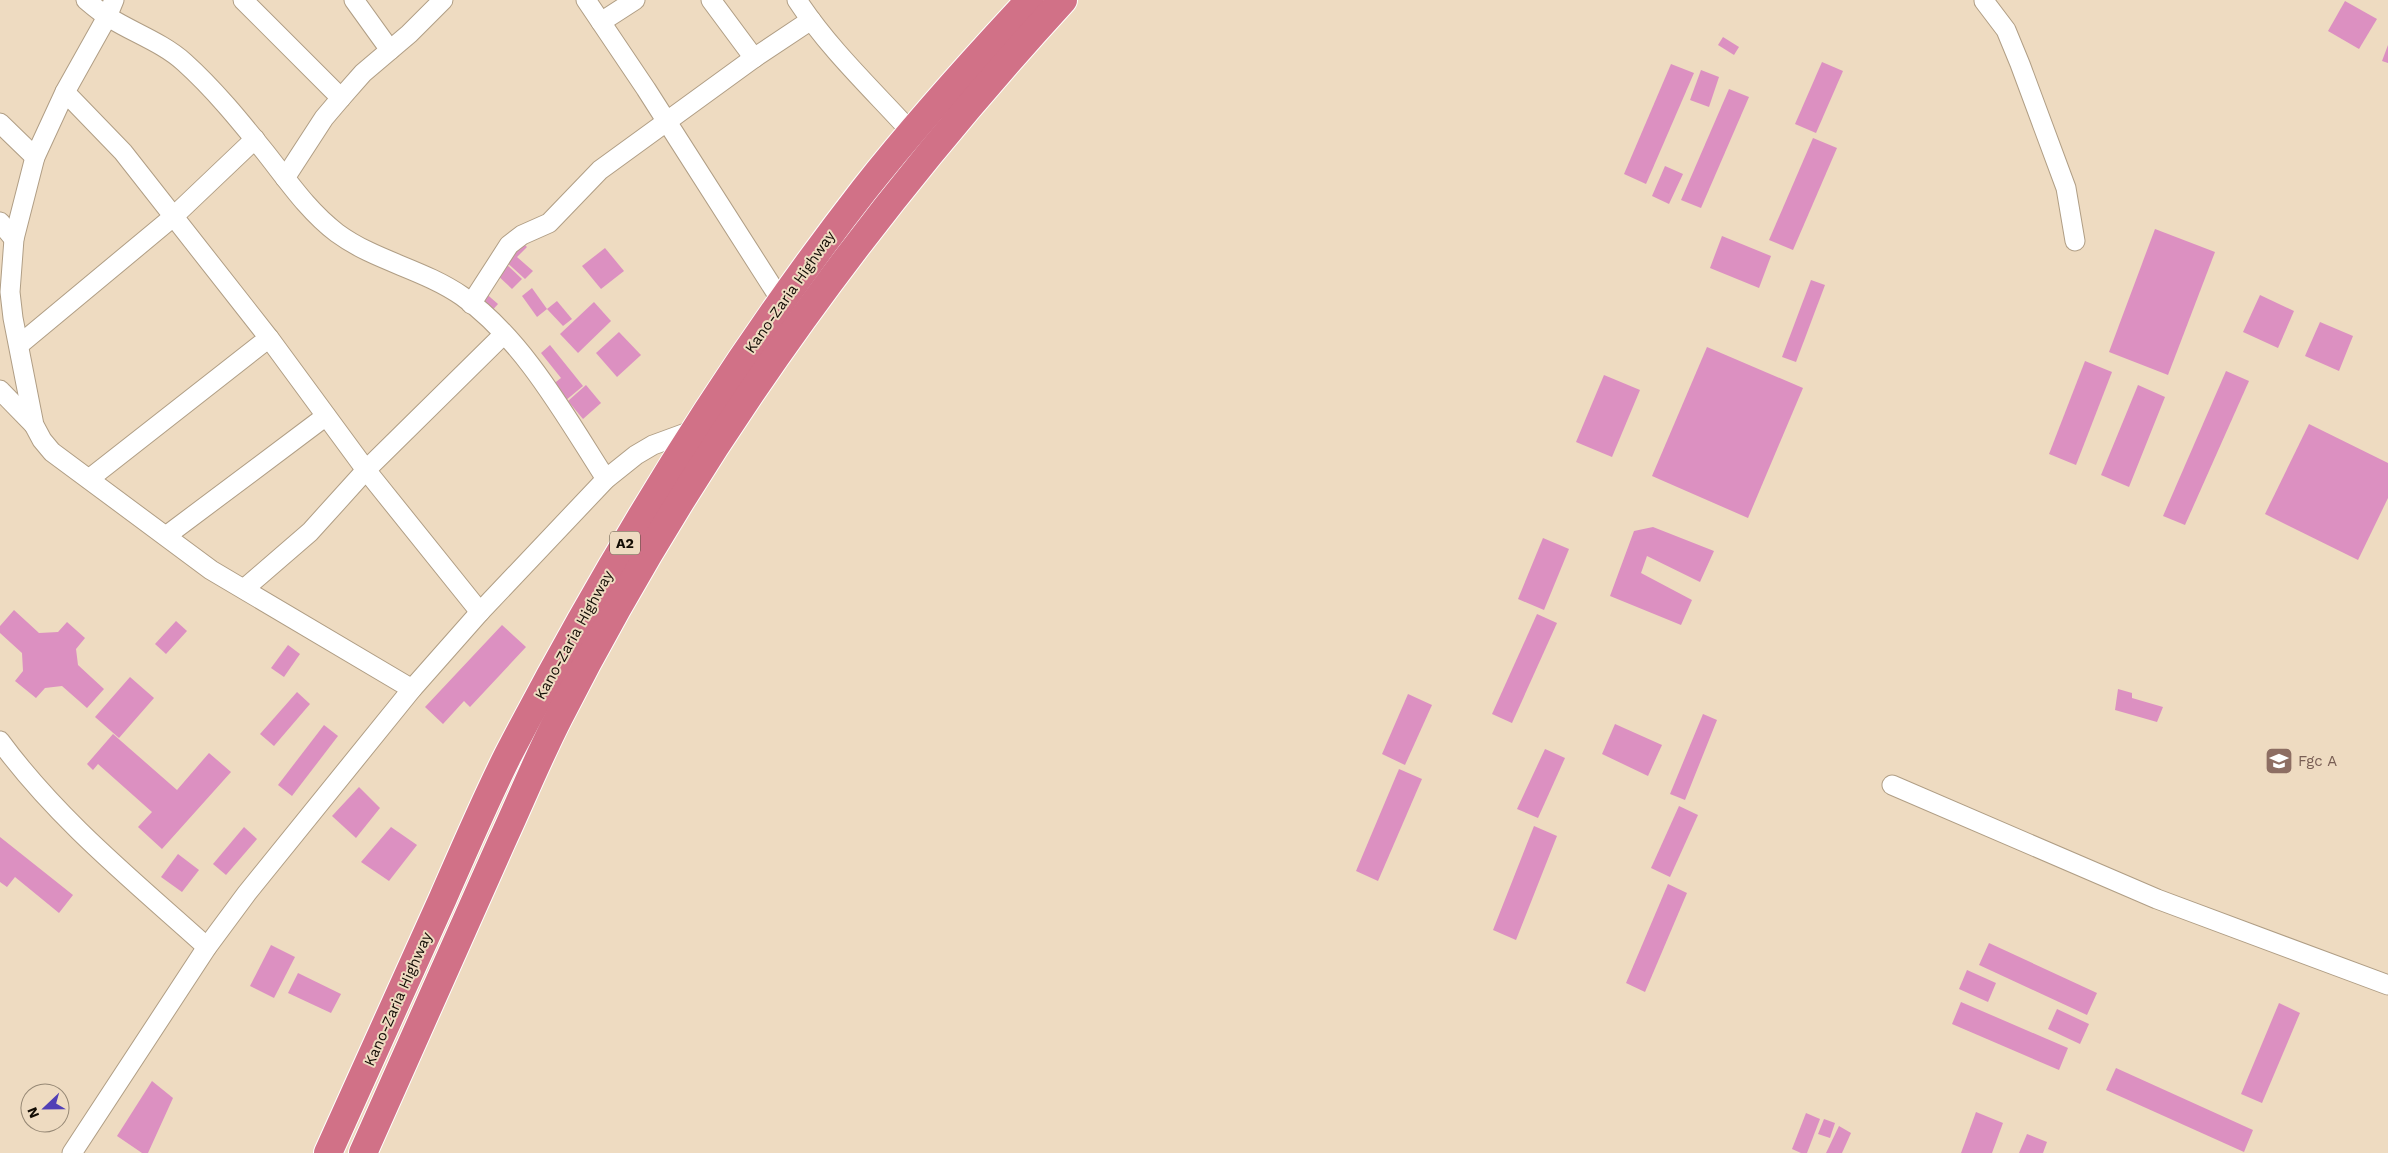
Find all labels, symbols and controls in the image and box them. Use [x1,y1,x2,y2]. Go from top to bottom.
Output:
street label: Kano-Zaria Highway [741,227,839,356]
road number: A2 [610,532,640,554]
street label: Kano-Zaria Highway [531,567,617,703]
school or university icon: Fgc A [2264,746,2294,776]
place label: Fgc A [2298,752,2337,770]
street label: Kano-Zaria Highway [360,929,436,1069]
north arrow [20,1083,70,1133]
text: N [24,1105,42,1121]

